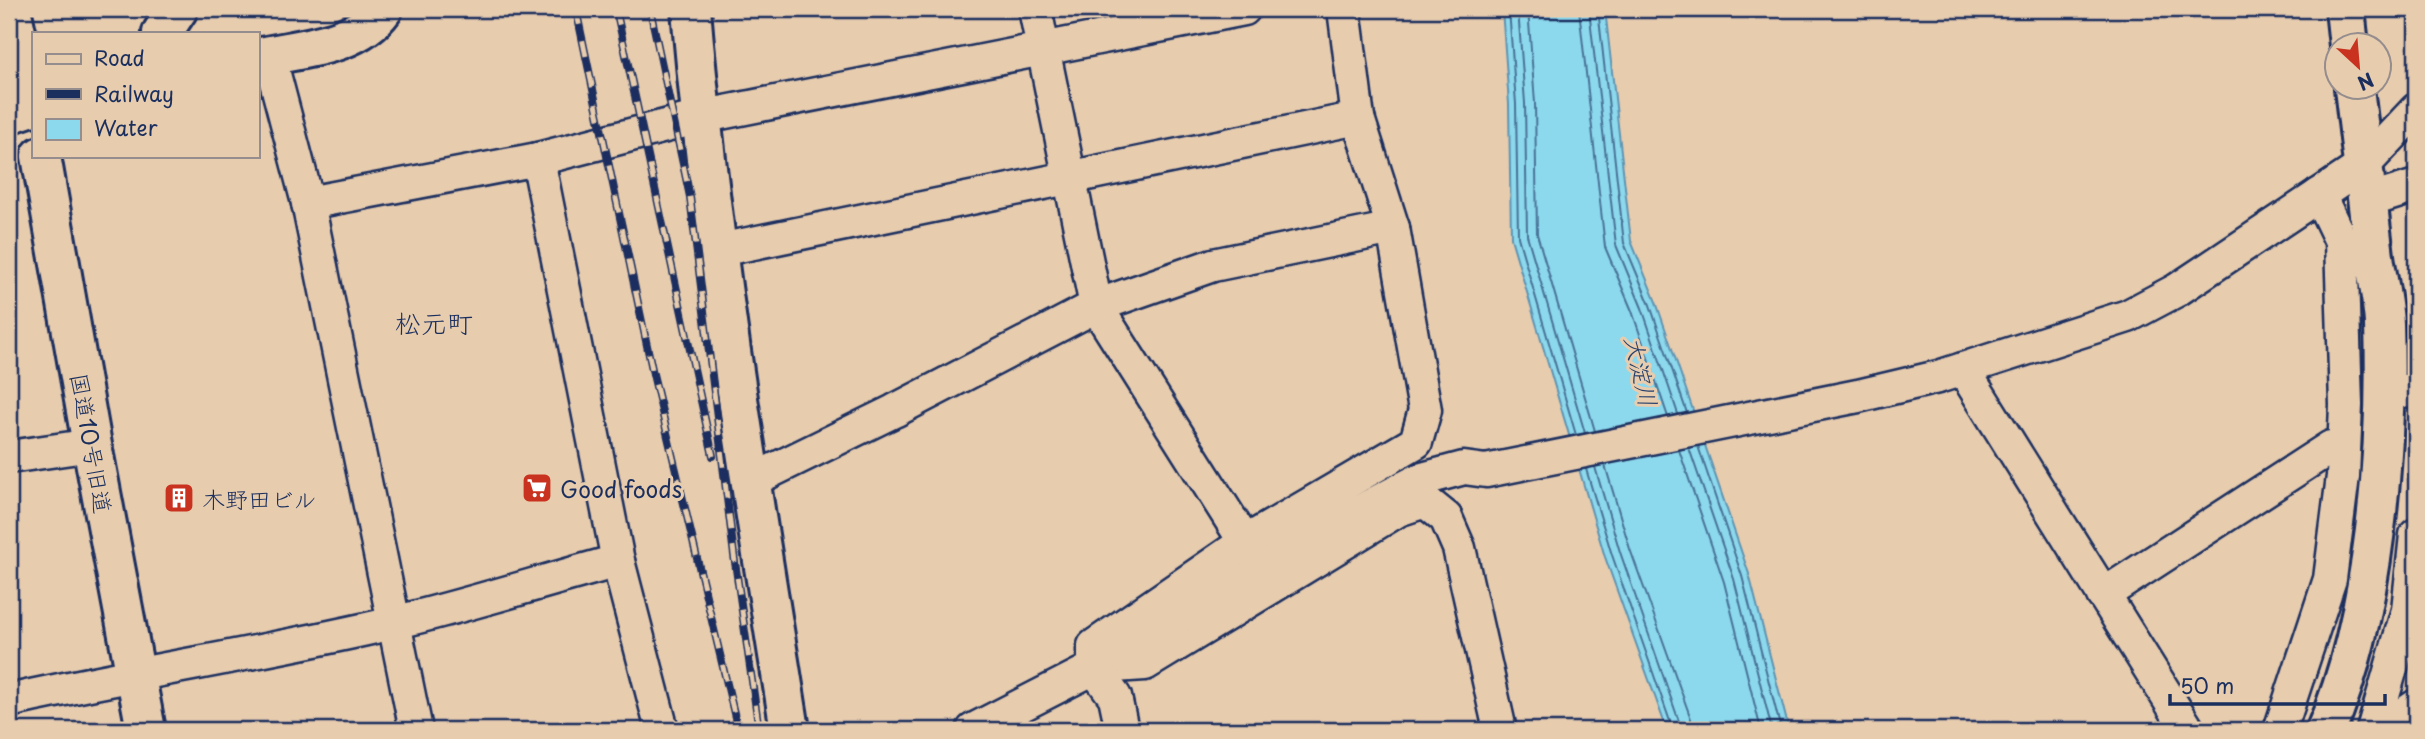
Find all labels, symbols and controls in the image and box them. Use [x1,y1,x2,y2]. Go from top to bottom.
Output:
legend [32,32,259,158]
north arrow [2324,32,2394,102]
text: Road [94,41,145,73]
text: N [2353,66,2379,98]
text: Railway [94,77,174,109]
text: Water [94,111,158,143]
district label: 松元町 [395,303,473,342]
water label: 大淀川 [1616,332,1668,410]
street label: 国道10号旧道 [62,370,122,516]
supermarket icon: Good foods [520,471,554,505]
place label: Good foods [560,471,682,506]
building icon: 木野田ビル [162,481,196,515]
place label: 木野田ビル [202,481,317,516]
scale bar [2170,662,2385,706]
text: 50 m [2180,669,2234,701]

